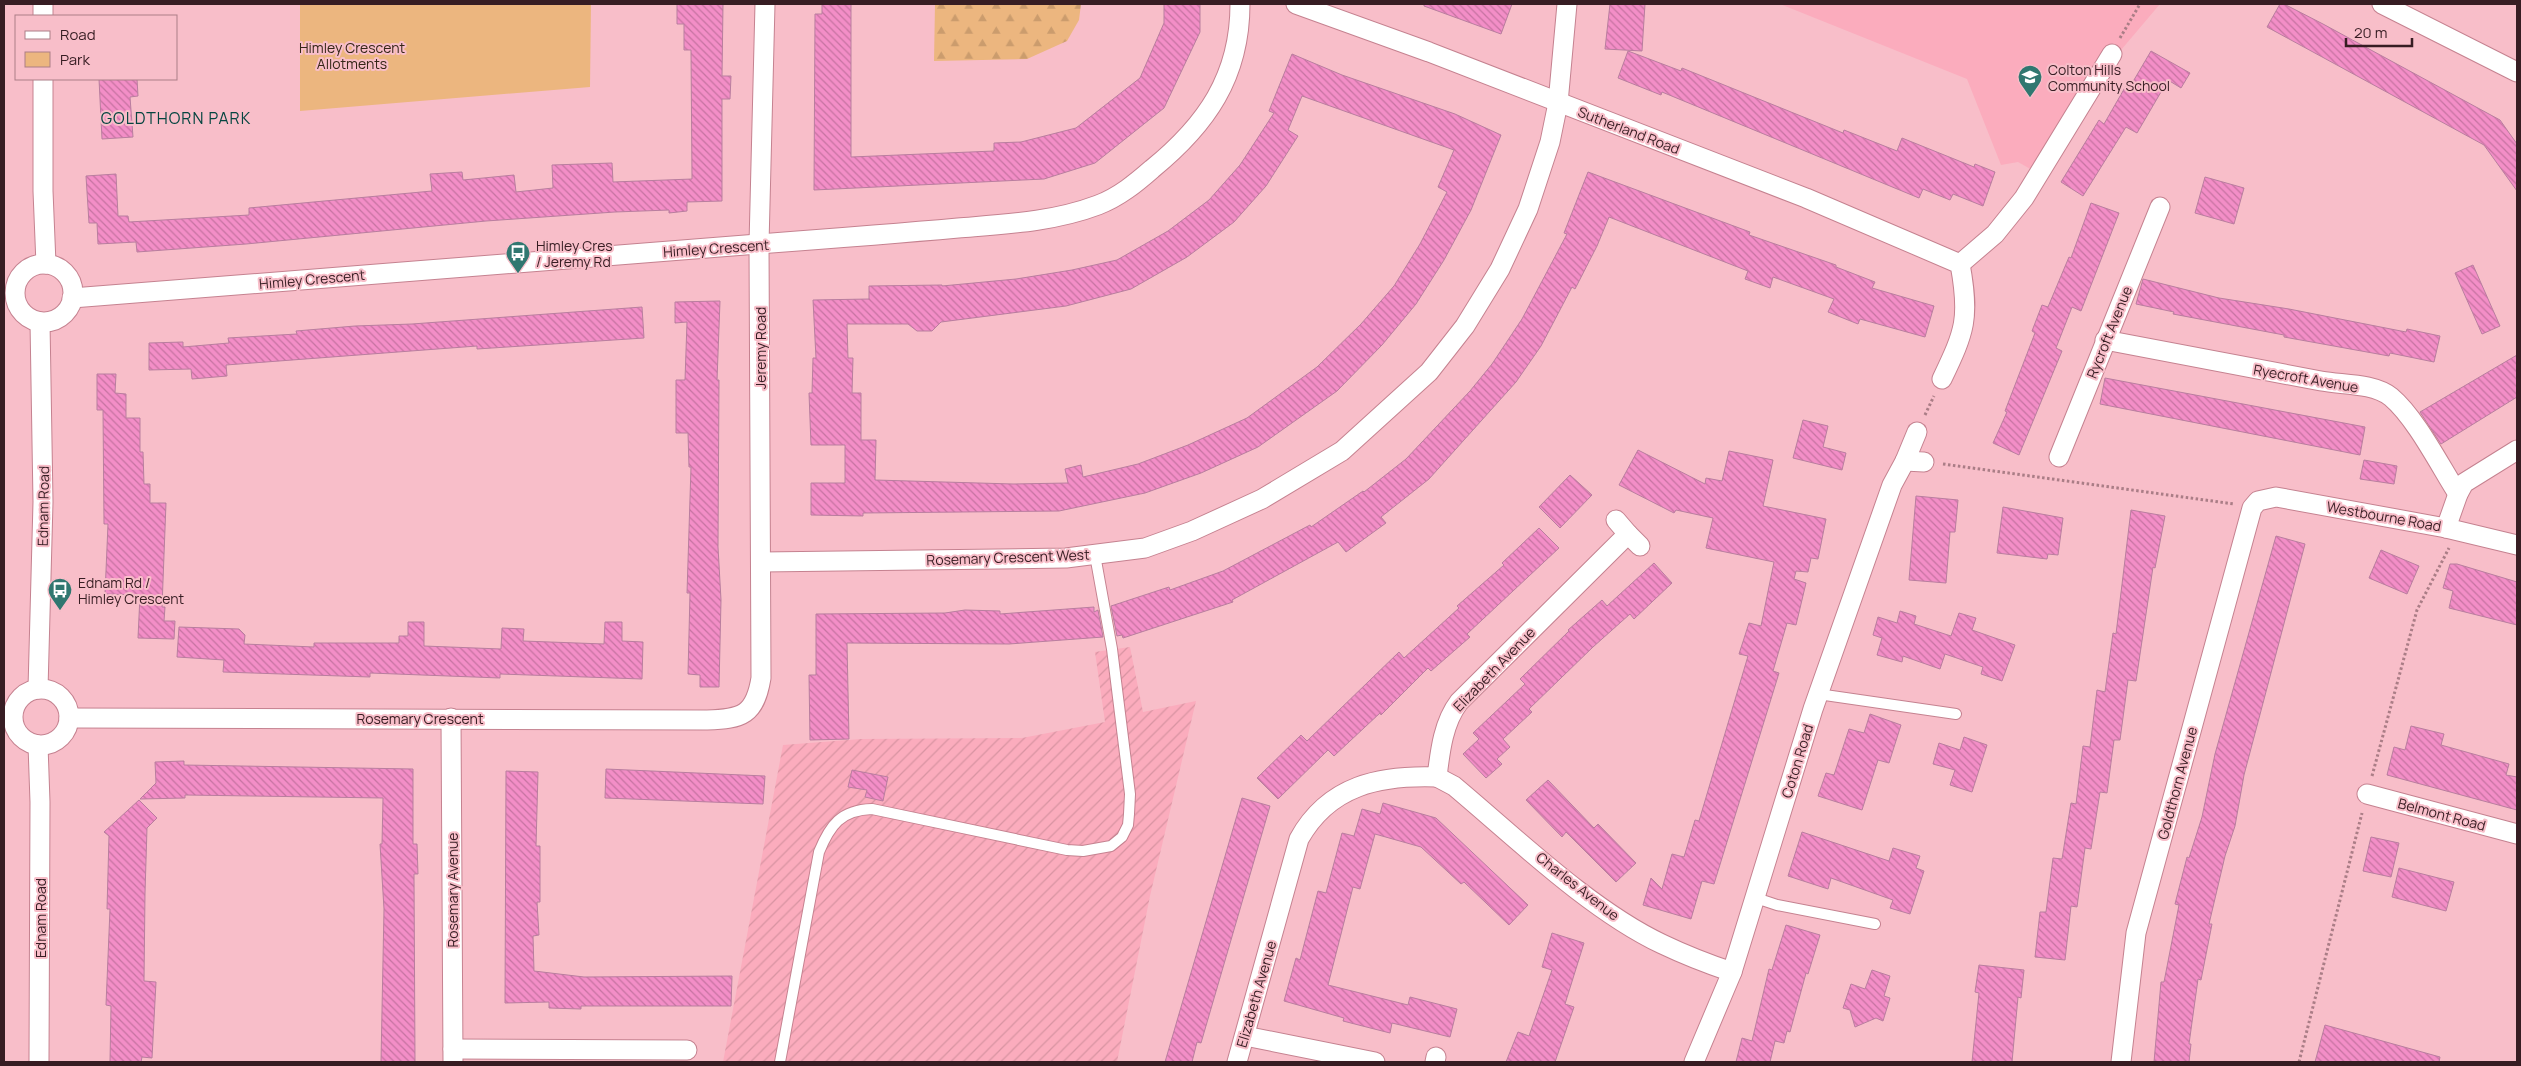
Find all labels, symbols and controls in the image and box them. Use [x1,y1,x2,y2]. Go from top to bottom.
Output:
legend [15,15,178,80]
scale bar [2346,15,2412,47]
text: 20 m [2354,22,2387,43]
text: Road [60,24,96,45]
park label: Himley Crescent Allotments [299,38,405,73]
text: Park [60,49,90,70]
place label: Colton Hills Community School [2048,60,2170,95]
school or university icon: Colton Hills Community School [2017,64,2043,98]
street label: Sutherland Road [1575,102,1683,158]
district label: GOLDTHORN PARK [101,107,251,129]
street label: Himley Crescent [662,235,770,261]
place label: Himley Cres / Jeremy Rd [536,236,613,271]
bus stop icon: Himley Cres / Jeremy Rd [505,240,531,274]
street label: Himley Crescent [258,265,366,293]
street label: Rycroft Avenue [2082,283,2136,381]
street label: Jeremy Road [751,307,770,389]
street label: Ryecroft Avenue [2252,359,2360,397]
street label: Ednam Road [33,466,53,546]
street label: Westbourne Road [2325,497,2443,535]
street label: Rosemary Crescent West [926,545,1090,569]
place label: Ednam Rd / Himley Crescent [78,573,185,608]
bus stop icon: Ednam Rd / Himley Crescent [47,577,73,611]
street label: Elizabeth Avenue [1449,623,1539,715]
street label: Rosemary Crescent [356,709,484,728]
street label: Coton Road [1777,722,1817,800]
street label: Goldthorn Avenue [2153,725,2201,841]
street label: Belmont Road [2396,793,2488,835]
street label: Rosemary Avenue [443,832,462,948]
street label: Charles Avenue [1532,848,1624,924]
street label: Ednam Road [31,878,50,958]
street label: Elizabeth Avenue [1232,938,1280,1050]

